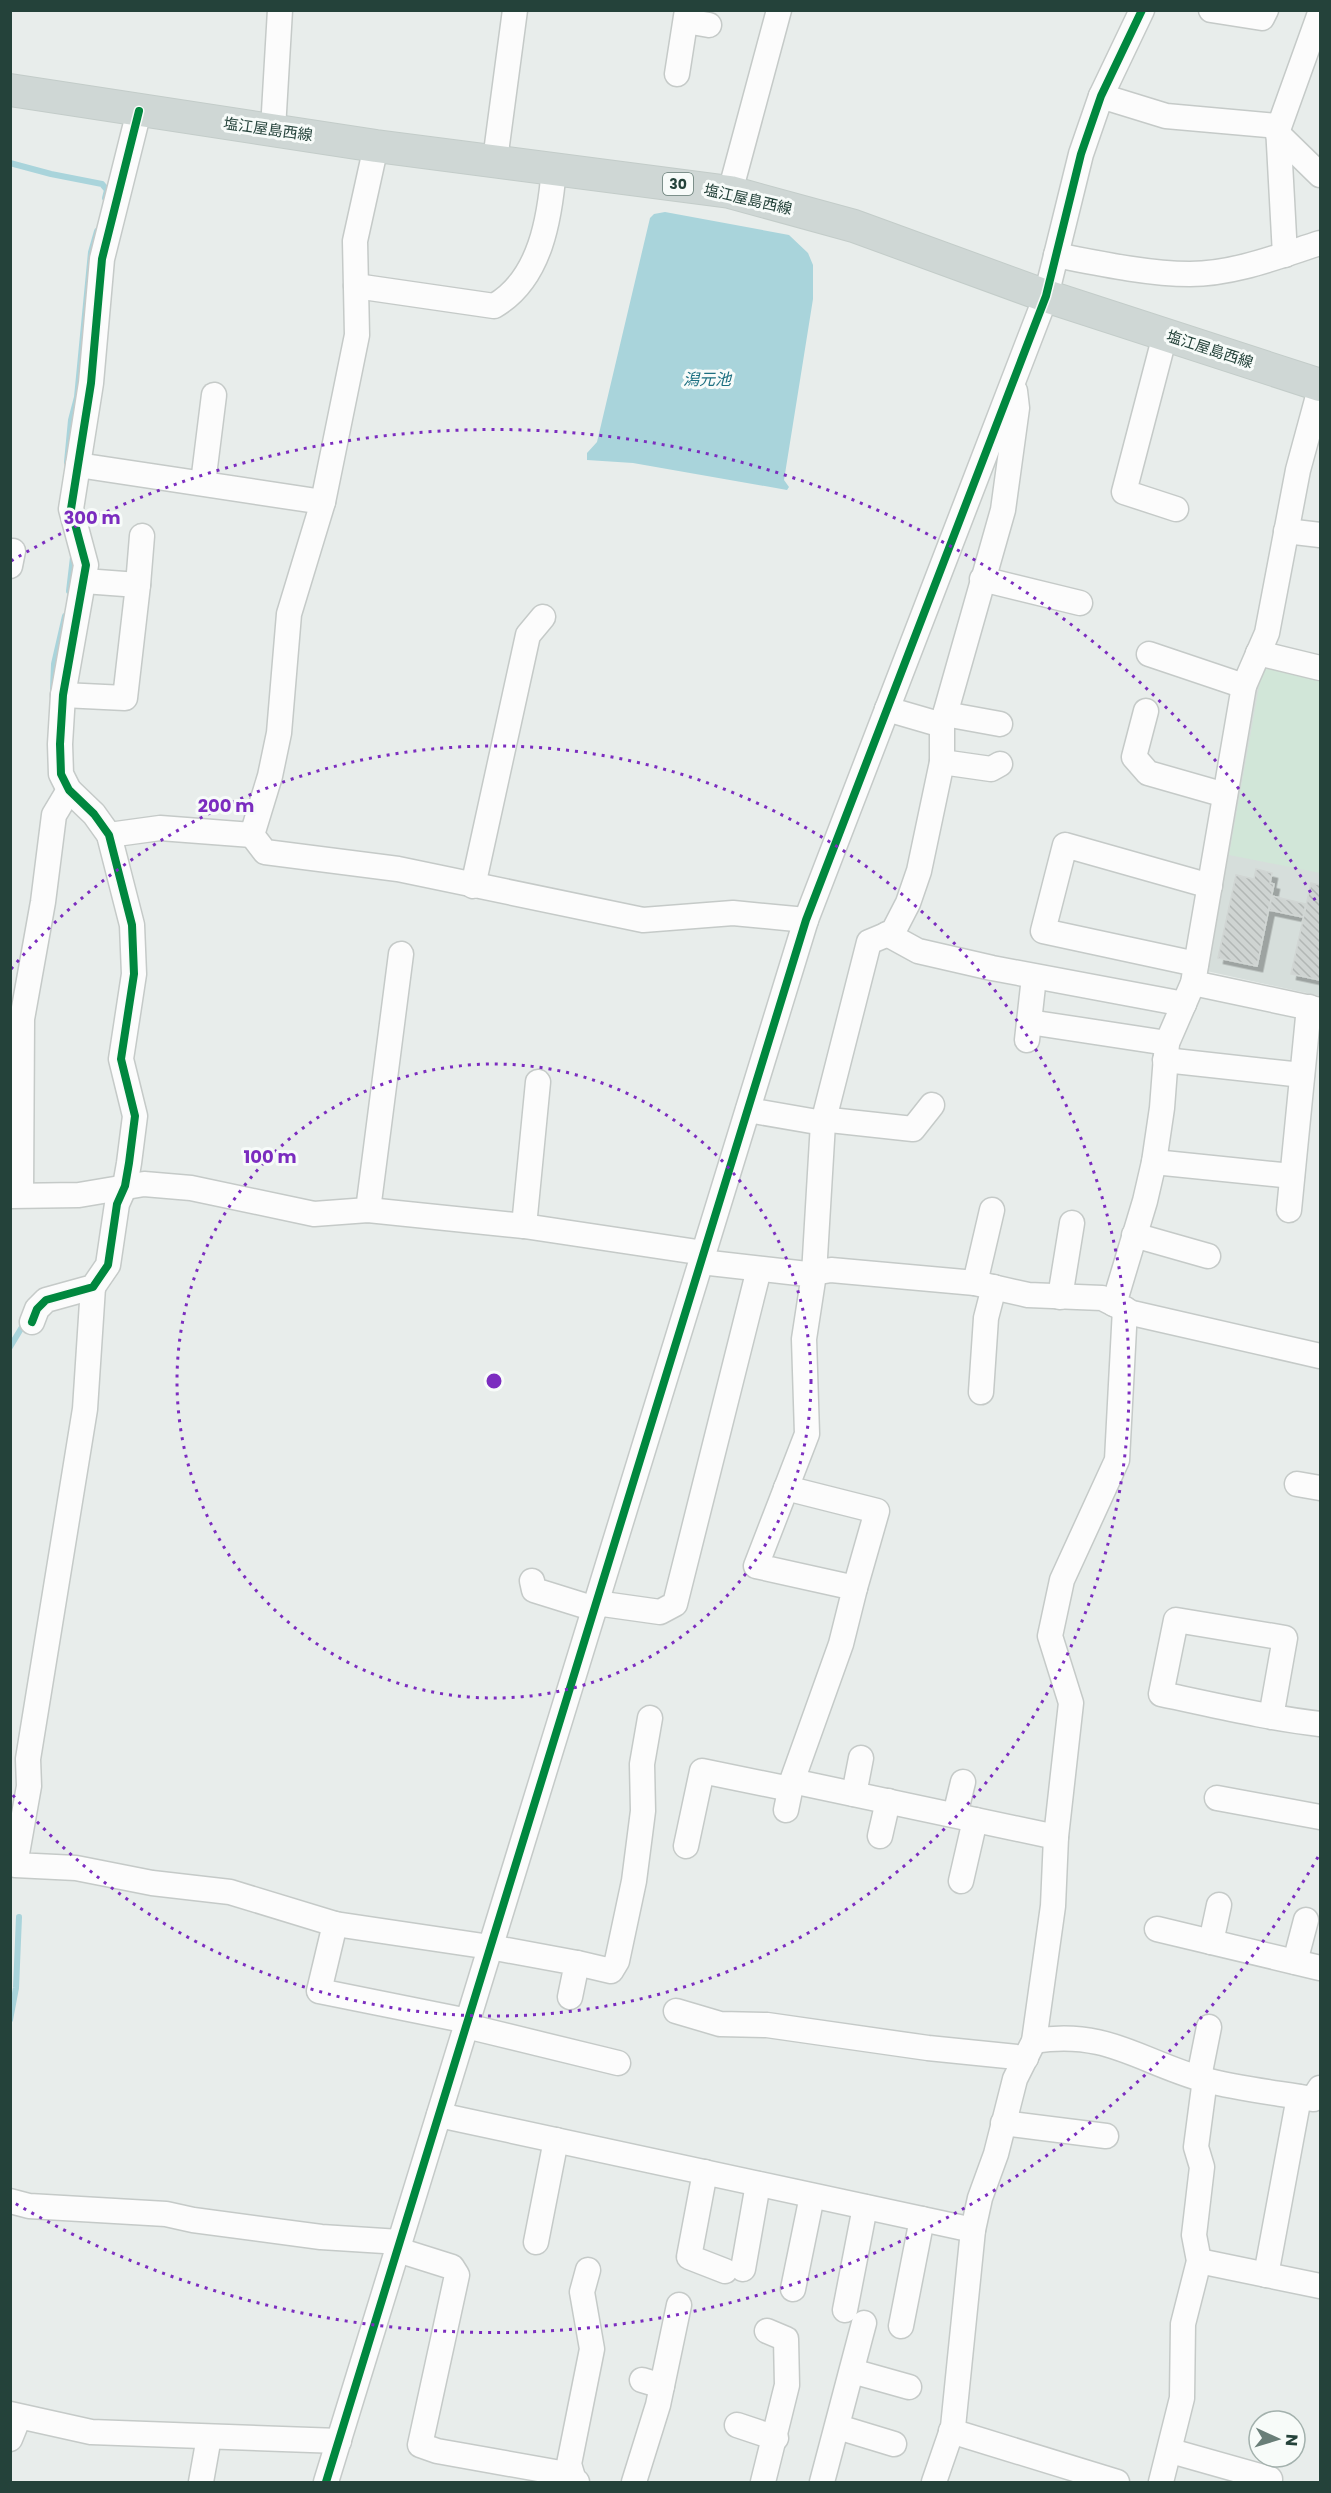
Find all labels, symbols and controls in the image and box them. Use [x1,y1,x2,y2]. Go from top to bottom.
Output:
street label: 塩江屋島西線 [222,112,314,146]
road number: 30 [663,173,693,195]
street label: 塩江屋島西線 [702,179,794,219]
street label: 塩江屋島西線 [1164,325,1256,373]
water label: 潟元池 [683,368,733,391]
text: 300 m [63,505,121,530]
text: 200 m [198,793,254,818]
text: 100 m [243,1144,297,1169]
centre of rings [484,1371,504,1391]
north arrow [1247,2409,1307,2469]
text: N [1280,2433,1303,2447]

